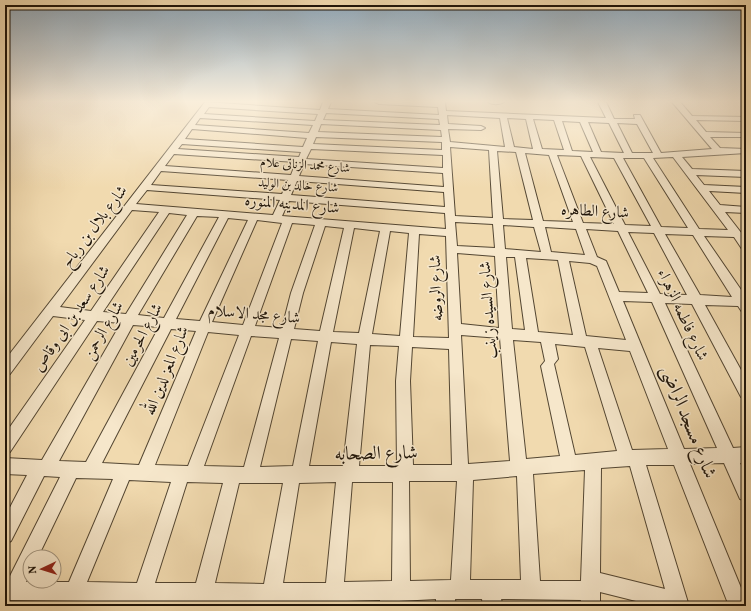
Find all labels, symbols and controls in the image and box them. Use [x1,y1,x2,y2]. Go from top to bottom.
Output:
street label: شارع محمد الزناتى علام [259,154,351,179]
street label: شارع خالد بن الوليد [257,174,339,199]
street label: شارع بلال بن رباح [57,181,135,274]
street label: شارع المدينه المنوره [244,190,340,221]
street label: شارع الطاهره [560,199,630,226]
street label: شارع الروضه [425,254,450,321]
street label: شارع السيده زينب [475,260,504,359]
street label: شارع سعد بن ابى وقاص [28,261,117,377]
street label: شارع فاطمه الزهراء [650,265,713,365]
street label: شارع الرحمن [78,298,130,365]
street label: شارع الحرمين [117,300,170,371]
street label: شارع مجد الاسلام [207,300,301,332]
street label: شارع المعز لدين الله [136,322,196,419]
street label: شارع مسجد الراضى [653,362,722,483]
street label: شارع الصحابه [334,440,418,469]
north arrow [22,549,62,589]
text: N [26,565,41,574]

